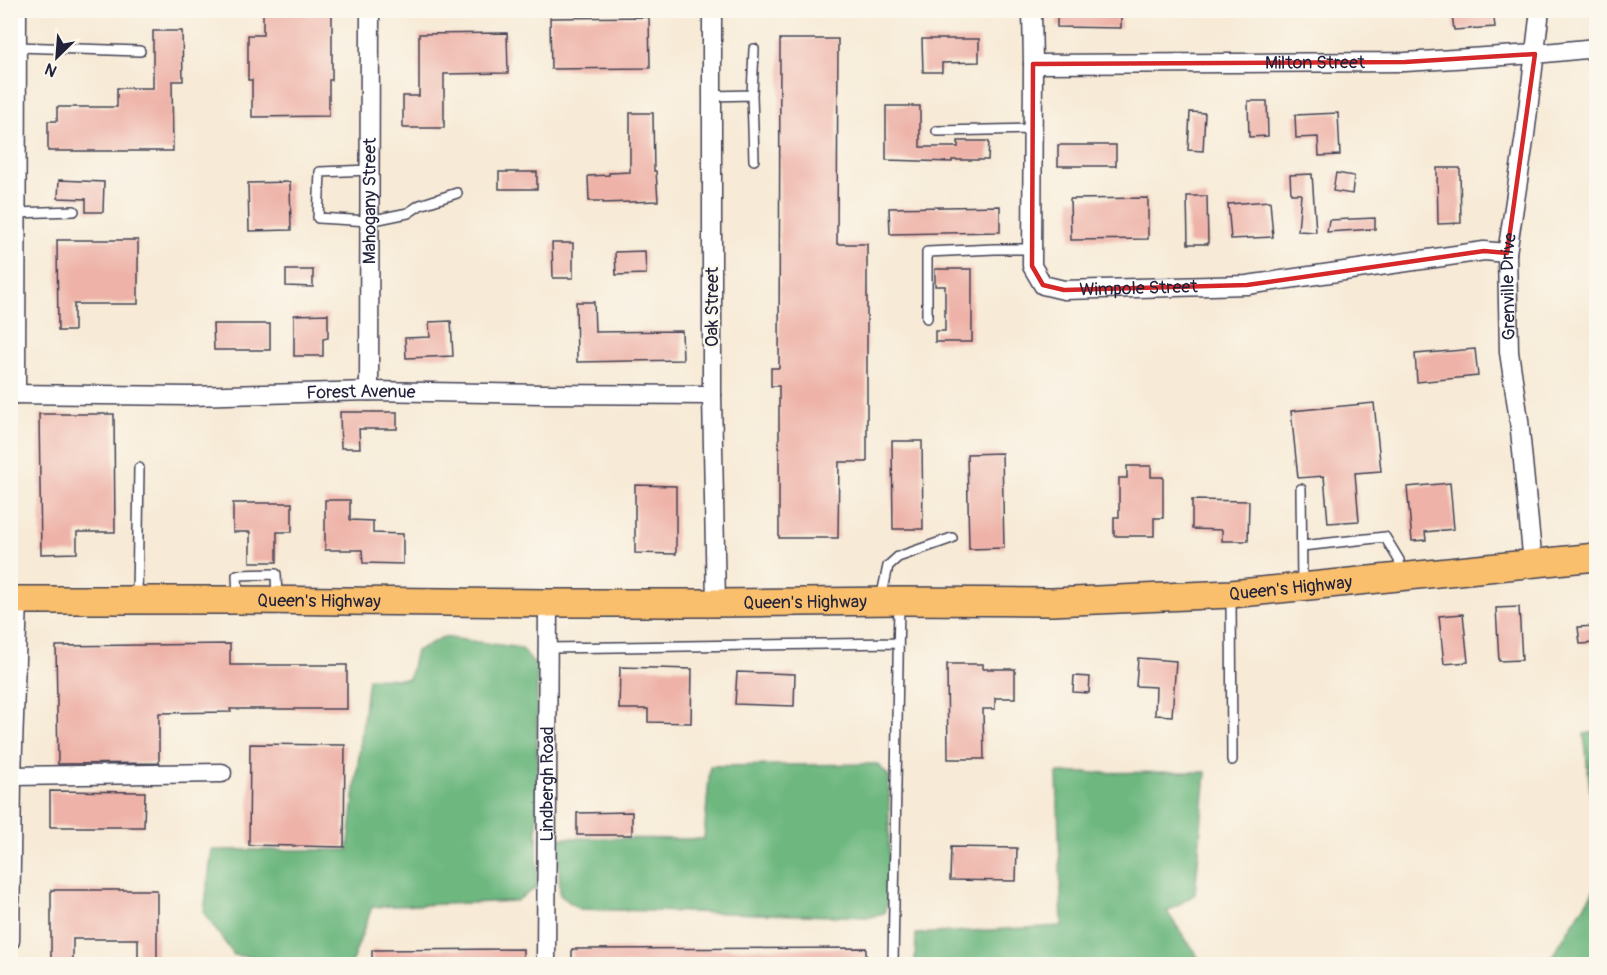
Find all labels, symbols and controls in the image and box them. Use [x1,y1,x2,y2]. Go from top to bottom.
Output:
north arrow [27,27,87,87]
street label: Milton Street [1265,51,1366,74]
text: N [42,58,60,81]
street label: Mahogany Street [358,137,381,264]
street label: Grenville Drive [1495,231,1521,341]
street label: Oak Street [701,266,724,347]
street label: Wimpole Street [1079,275,1199,301]
street label: Forest Avenue [306,379,416,404]
street label: Queen's Highway [1228,570,1354,606]
street label: Queen's Highway [257,589,381,613]
street label: Queen's Highway [743,590,867,614]
street label: Lindbergh Road [535,726,559,842]

